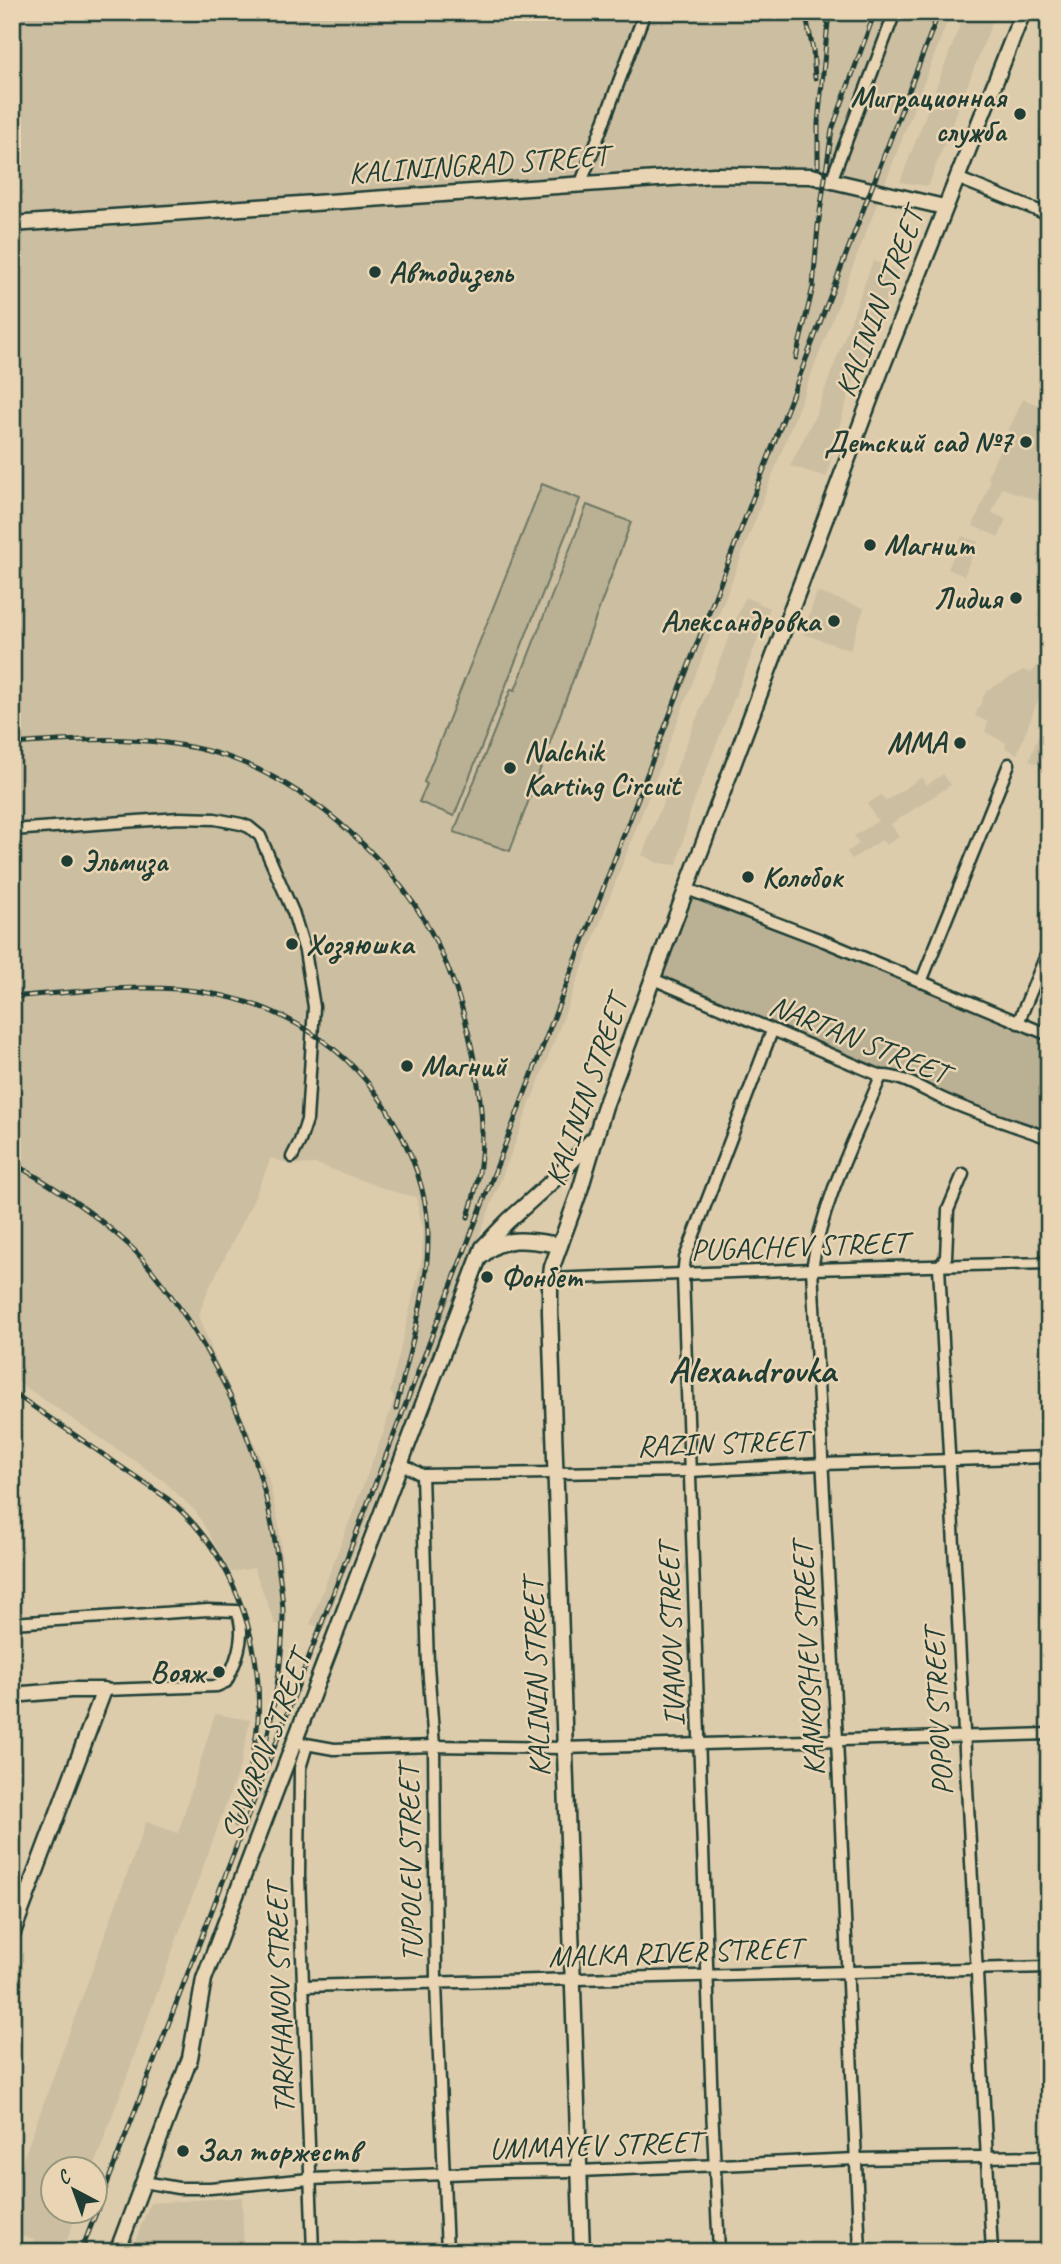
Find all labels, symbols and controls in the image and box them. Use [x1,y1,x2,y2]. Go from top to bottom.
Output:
place label: Миграционная служба [851,78,1008,150]
marker: Миграционная служба [1012,106,1028,122]
street label: KALININGRAD STREET [347,135,616,192]
street label: KALININ STREET [826,197,935,402]
place label: Автодизель [389,253,515,292]
marker: Автодизель [367,264,383,280]
place label: Детский сад №7 [824,423,1016,461]
marker: Детский сад №7 [1018,434,1034,450]
place label: Магнит [884,526,975,564]
marker: Магнит [862,537,878,553]
place label: Лидия [933,579,1004,617]
marker: Лидия [1008,590,1024,606]
place label: Александровка [661,602,823,640]
marker: Александровка [826,613,842,629]
place label: MMA [887,724,949,762]
place label: Nalchik Karting Circuit [524,732,682,804]
marker: MMA [952,735,968,751]
marker: Nalchik Karting Circuit [502,760,518,776]
place label: Эльмиза [81,842,169,881]
marker: Эльмиза [59,853,75,869]
place label: Колобок [762,858,844,896]
marker: Колобок [740,869,756,885]
place label: Хозяюшка [306,925,416,964]
marker: Хозяюшка [284,936,300,952]
street label: KALININ STREET [536,985,638,1190]
street label: NARTAN STREET [764,986,961,1095]
place label: Магний [421,1047,508,1085]
marker: Магний [399,1058,415,1074]
street label: PUGACHEV STREET [690,1223,915,1269]
place label: Фонбет [501,1258,584,1296]
marker: Фонбет [479,1269,495,1285]
district label: Alexandrovka [669,1346,839,1393]
street label: RAZIN STREET [636,1421,814,1465]
street label: KANKOSHEV STREET [783,1535,833,1777]
street label: IVANOV STREET [649,1537,693,1727]
street label: KALININ STREET [513,1571,558,1777]
street label: POPOV STREET [914,1621,961,1796]
street label: SUVOROV STREET [212,1640,321,1845]
place label: Вояж [150,1653,208,1691]
marker: Вояж [211,1664,227,1680]
street label: TUPOLEV STREET [389,1758,431,1962]
street label: TARKHANOV STREET [257,1877,303,2115]
street label: MALKA RIVER STREET [547,1928,809,1975]
street label: UMMAYEV STREET [489,2122,709,2168]
place label: Зал торжеств [197,2132,366,2170]
marker: Зал торжеств [175,2143,191,2159]
north arrow [38,2156,108,2226]
text: С [52,2164,77,2190]

